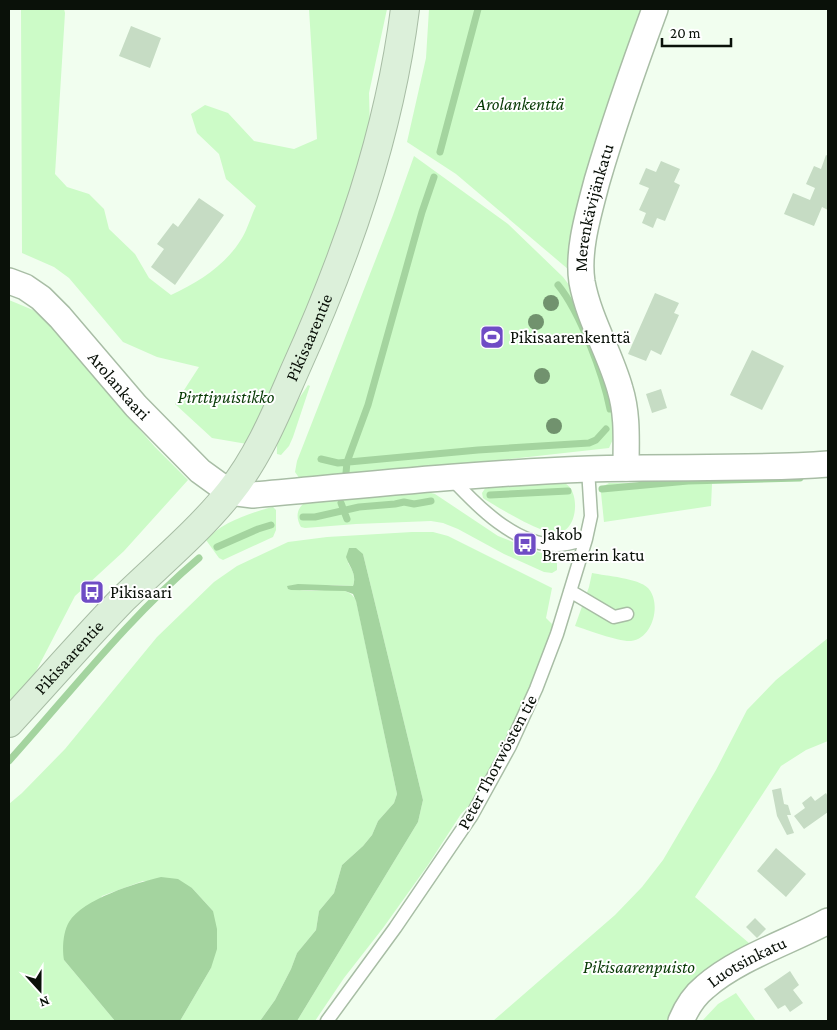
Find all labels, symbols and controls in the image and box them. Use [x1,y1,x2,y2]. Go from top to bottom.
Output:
scale bar [662,15,731,47]
text: 20 m [670,25,701,41]
park label: Arolankenttä [475,94,565,114]
street label: Merenkävijänkatu [571,141,618,272]
street label: Pikisaarentie [281,291,337,384]
sports icon: Pikisaarenkenttä [479,324,505,350]
place label: Pikisaarenkenttä [510,327,631,347]
street label: Arolankaari [84,347,154,424]
park label: Pirttipuistikko [177,387,275,407]
place label: Jakob Bremerin katu [540,524,645,565]
bus stop icon: Jakob Bremerin katu [512,531,538,557]
bus stop icon: Pikisaari [79,579,105,605]
place label: Pikisaari [110,582,172,602]
street label: Pikisaarentie [30,616,108,698]
street label: Peter Thorwösten tie [453,691,541,833]
street label: Luotsinkatu [703,932,790,991]
park label: Pikisaarenpuisto [583,957,695,977]
north arrow [15,965,65,1015]
text: N [37,993,52,1011]

